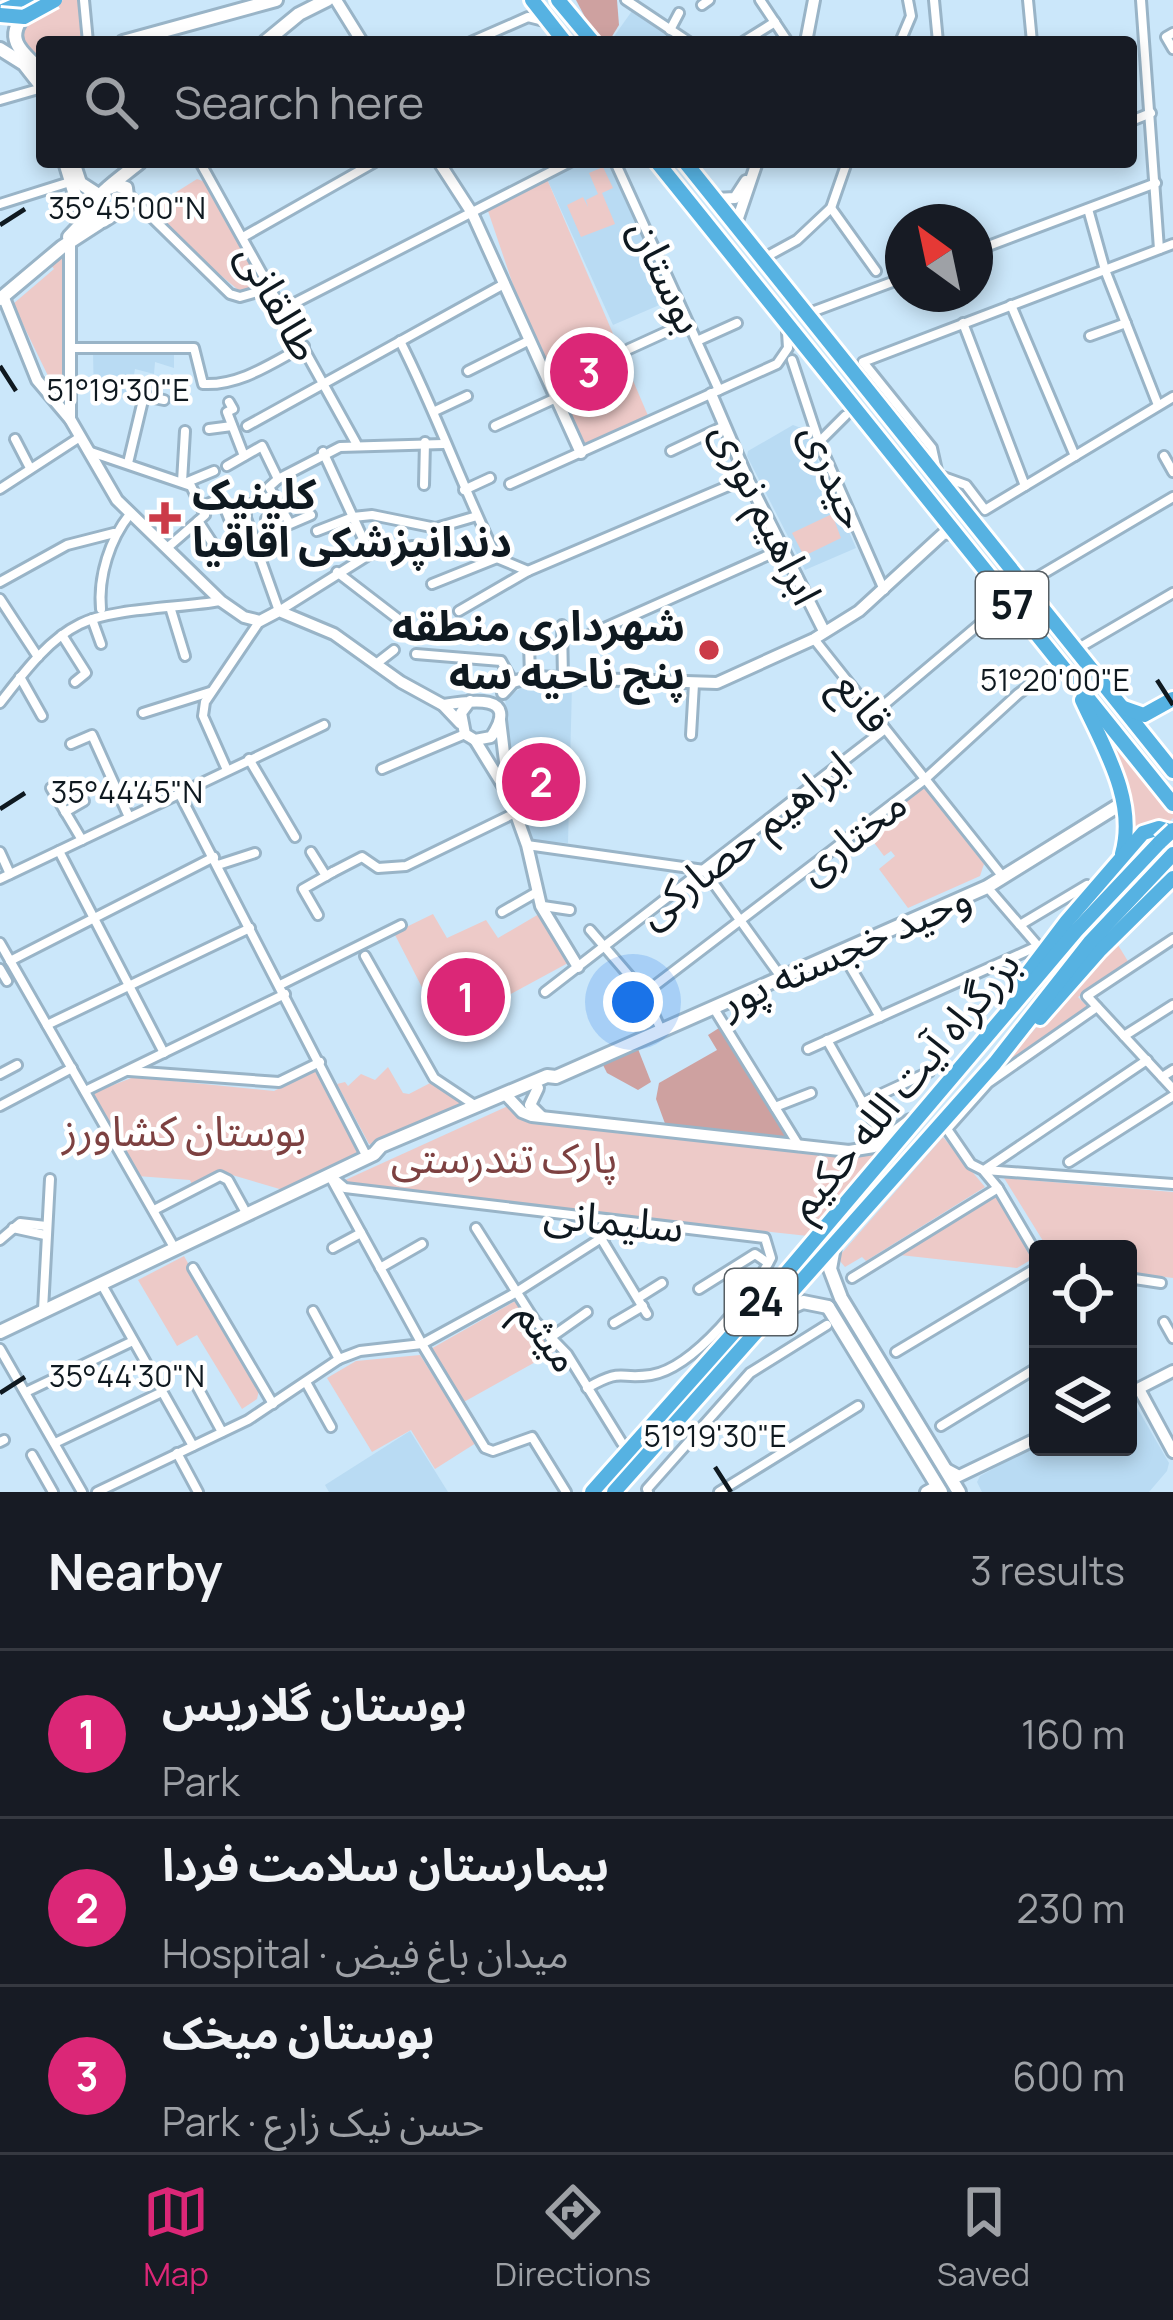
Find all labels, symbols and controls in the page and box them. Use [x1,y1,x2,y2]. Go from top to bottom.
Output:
search box [36,36,1137,168]
icon: search [78,69,144,135]
text: Search here [174,71,424,133]
text: 35°45'00"N [48,187,206,228]
north arrow [885,204,993,312]
street label: بوستان [616,209,720,343]
street label: طالقانی [224,232,336,371]
pin: 3 [550,327,628,417]
text: 51°19'30"E [47,369,190,410]
street label: ابراهیم نوری [695,411,837,616]
street label: حیدری [788,414,884,538]
place label: کلینیک دندانپزشکی اقاقیا [192,464,512,571]
marker: کلینیک دندانپزشکی اقاقیا [149,502,181,534]
road number: 57 [976,572,1048,638]
place label: شهرداری منطقه پنج ناحیه سه [392,596,685,705]
marker: شهرداری منطقه پنج ناحیه سه [696,637,722,663]
street label: قانع [818,658,907,747]
text: 51°20'00"E [980,659,1130,700]
street label: ابراهیم حصارکی [624,736,865,943]
pin: 2 [502,737,580,827]
text: 35°44'45"N [51,771,203,812]
street label: مختاری [785,774,918,896]
street label: وحید خجسته پور [708,867,979,1030]
street label: بزرگراه آیت الله حکیم [773,937,1035,1233]
pin: 1 [427,952,505,1042]
your location [603,972,663,1032]
park label: بوستان کشاورز [60,1101,306,1159]
park label: پارک تندرستی [391,1128,617,1186]
street label: سلیمانی [542,1183,687,1255]
map controls [1029,1240,1137,1456]
button: locate [1029,1240,1137,1348]
road number: 24 [725,1269,797,1335]
street label: میثم [499,1287,595,1386]
button: layers [1029,1348,1137,1456]
text: 35°44'30"N [49,1355,205,1396]
text: 51°19'30"E [644,1415,787,1456]
text: Nearby [48,1536,223,1605]
text: 3 results [970,1543,1125,1597]
text: بوستان گلاریس [162,1673,467,1735]
text: 1 [78,1707,96,1761]
text: 160 m [1021,1707,1125,1761]
text: Park [162,1754,240,1808]
text: بیمارستان سلامت فردا [162,1833,609,1895]
text: 2 [75,1881,99,1935]
text: 230 m [1017,1881,1125,1935]
text: Hospital · میدان باغ فیض [162,1926,569,1980]
text: بوستان میخک [162,2001,435,2063]
text: 3 [76,2049,98,2103]
text: 600 m [1012,2049,1125,2103]
text: Park · حسن نیک زارع [162,2094,484,2148]
tab: Map [143,2179,209,2296]
tab: Directions [495,2179,651,2296]
tab: Saved [937,2179,1030,2296]

